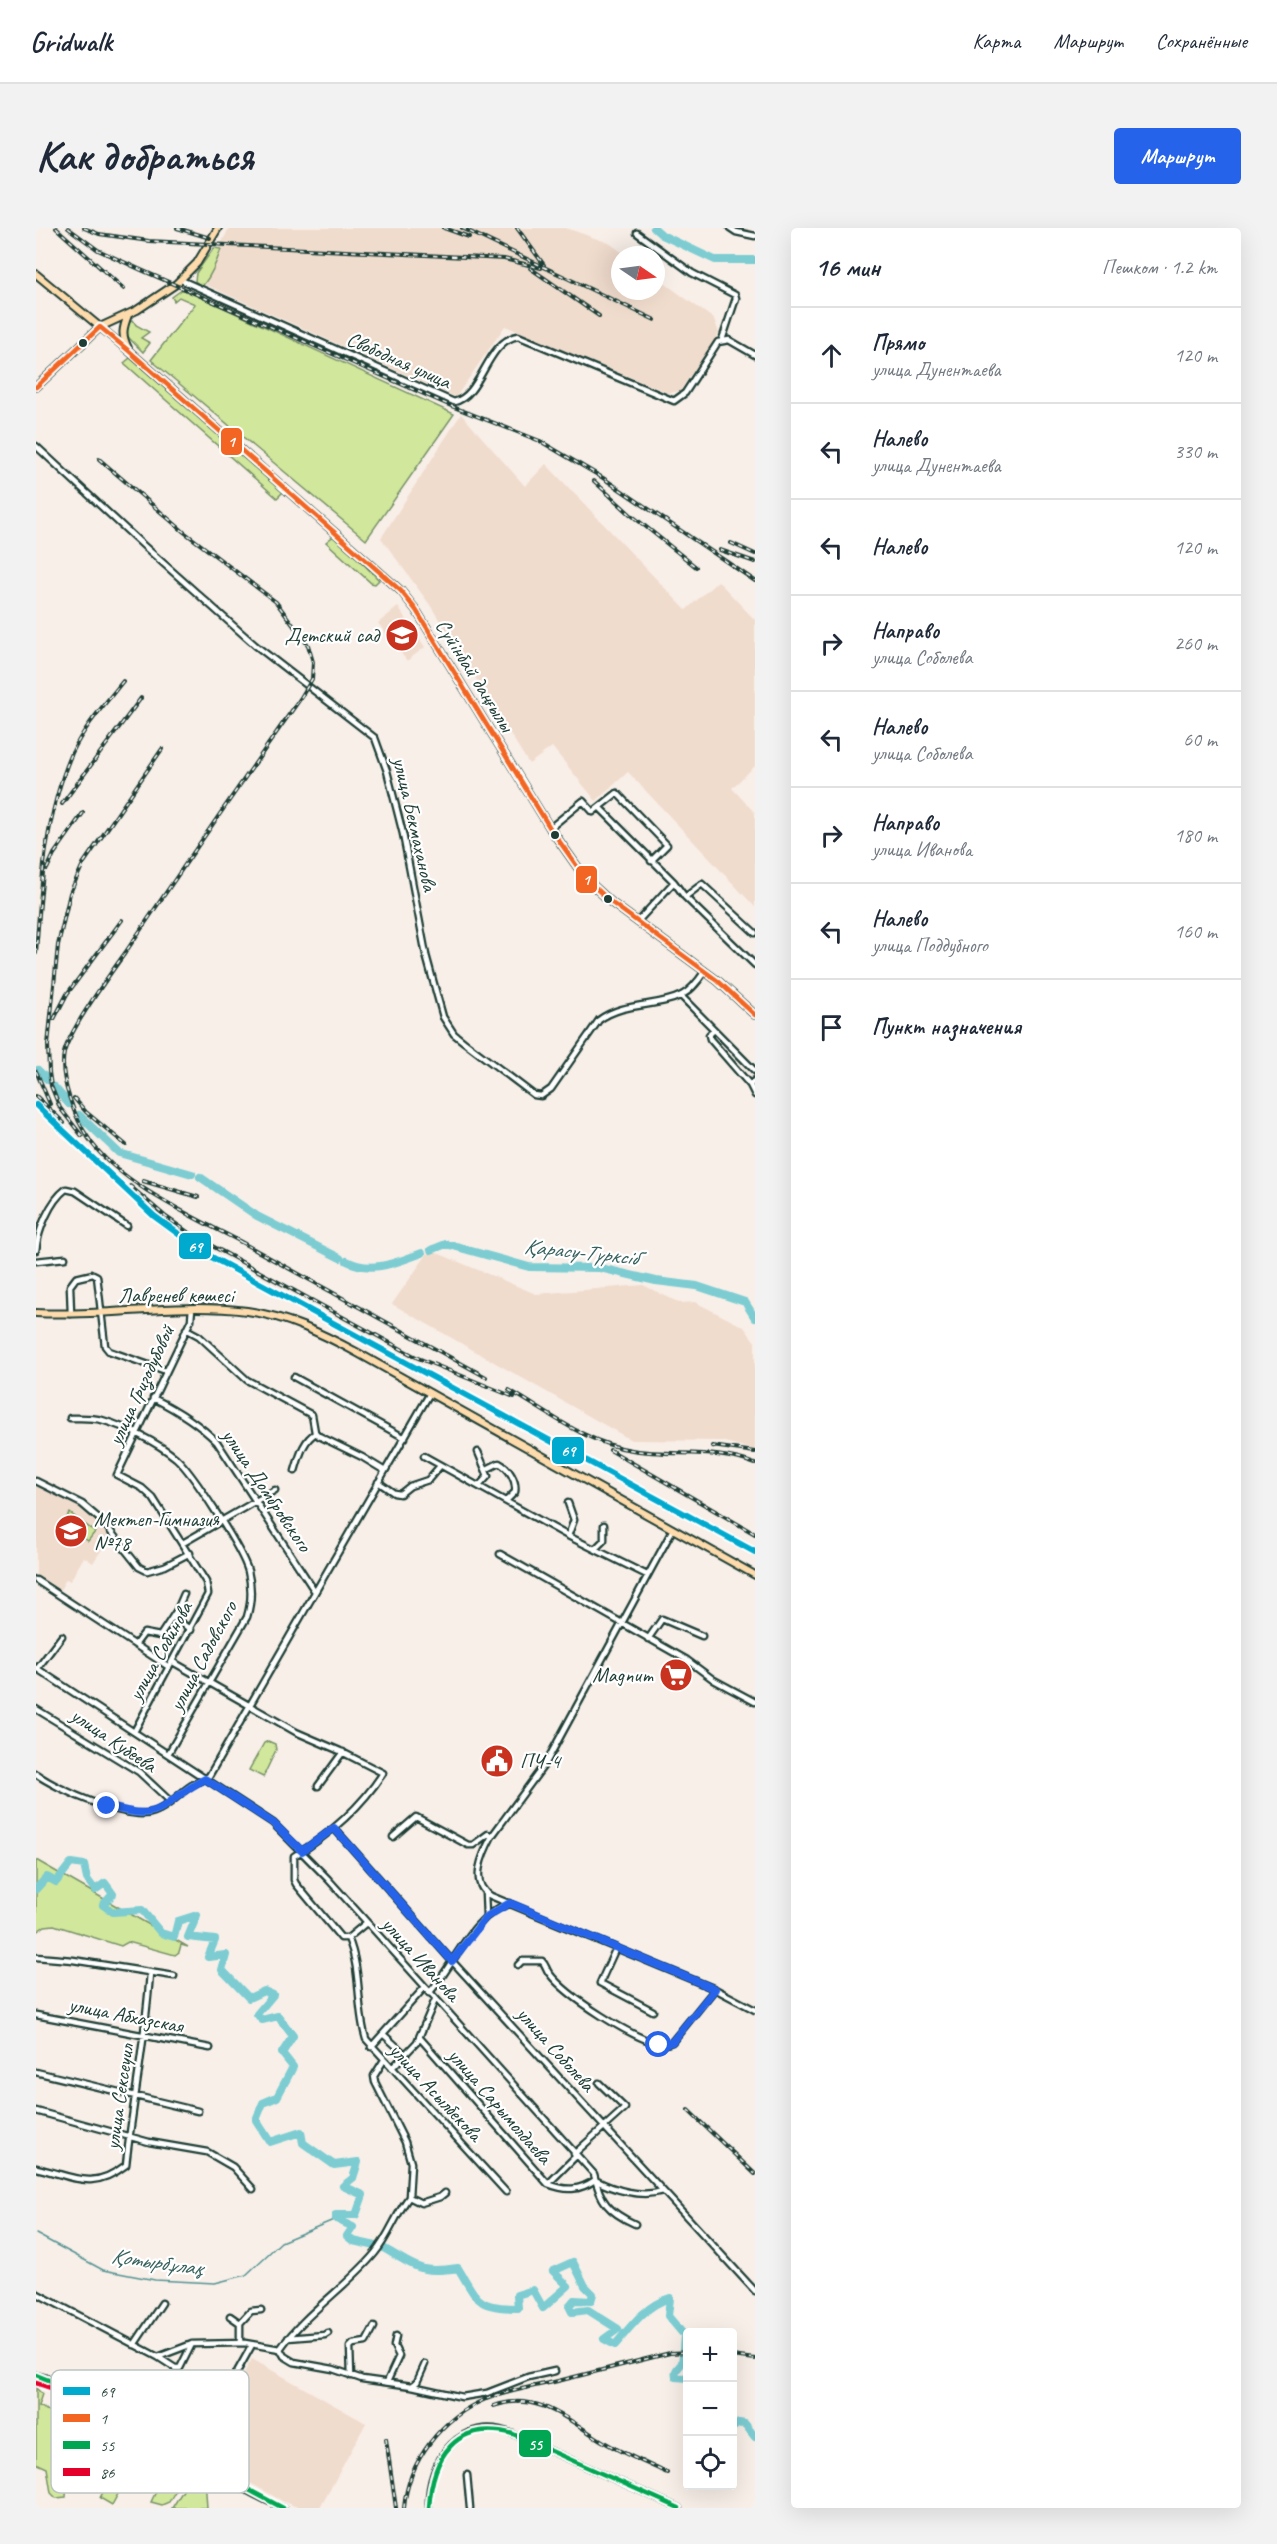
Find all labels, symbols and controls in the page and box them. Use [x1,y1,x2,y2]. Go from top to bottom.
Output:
text: Gridwalk [30,24,112,59]
text: Карта [972,28,1021,54]
text: Маршрут [1054,28,1123,54]
text: Сохранённые [1156,28,1247,54]
button: Маршрут [1114,128,1241,184]
text: Как добраться [36,130,253,183]
north arrow [611,246,665,300]
text: 16 мин [815,251,880,284]
text: Пешком · 1.2 km [1102,255,1217,280]
street label: Свободная улица [343,326,457,395]
text: Прямо [872,329,924,357]
unlabelled marker [77,337,89,349]
icon: ahead [815,339,848,372]
text: 120 m [1174,343,1217,368]
text: улица Дунентаева [872,357,1001,382]
text: Налево [872,425,928,453]
line badge: 1 [220,427,243,456]
text: 1 [227,432,236,452]
icon: left [815,435,848,468]
text: 330 m [1174,439,1217,464]
text: улица Дунентаева [872,453,1001,478]
icon: left [815,531,848,564]
text: Налево [872,533,928,561]
text: 120 m [1174,535,1217,560]
street label: Сүйінбай даңғылы [430,614,521,738]
school or university icon: Детский сад [384,617,420,653]
text: Направо [872,617,939,645]
place label: Детский сад [285,622,381,648]
icon: right [815,627,848,660]
text: 260 m [1174,631,1217,656]
text: улица Соболева [872,645,972,670]
text: Налево [872,713,928,741]
icon: left [815,723,848,756]
text: 60 m [1183,727,1217,752]
text: улица Соболева [872,741,972,766]
street label: улица Бекмаханова [387,753,443,895]
text: Направо [872,809,939,837]
icon: right [815,819,848,852]
text: 180 m [1174,823,1217,848]
unlabelled marker [549,829,561,841]
text: улица Иванова [872,837,972,862]
line badge: 1 [575,865,598,894]
text: 1 [582,870,591,890]
unlabelled marker [602,893,614,905]
text: Налево [872,905,928,933]
icon: left [815,915,848,948]
text: 160 m [1174,919,1217,944]
text: улица Поддубного [872,933,988,958]
icon: arrive [815,1011,848,1044]
text: Пункт назначения [872,1013,1021,1041]
line badge: 69 [178,1232,212,1260]
water label: Қарасу-Түрксіб [523,1232,648,1273]
text: 69 [188,1237,204,1257]
street label: Лавренев көшесі [118,1282,237,1308]
street label: улица Гризодубовой [101,1320,182,1451]
street label: улица Домбровского [215,1422,319,1558]
line badge: 69 [551,1436,585,1465]
text: 69 [561,1441,577,1461]
place label: Мектеп-Гимназия №78 [94,1506,220,1556]
school or university icon: Мектеп-Гимназия №78 [53,1513,89,1549]
street label: улица Собинова [121,1595,199,1707]
street label: улица Садовского [162,1595,244,1717]
supermarket icon: Magnum [658,1657,694,1693]
place label: Magnum [592,1662,654,1688]
street label: улица Кубеева [65,1701,163,1779]
public building icon: ПЧ-4 [479,1743,515,1779]
place label: ПЧ-4 [520,1748,563,1774]
route end [93,1792,119,1818]
street label: улица Иванова [375,1910,467,2008]
street label: улица Абхазская [65,1991,187,2039]
street label: улица Соболева [510,2000,602,2098]
route start [645,2031,671,2057]
street label: улица Асылбекова [383,2036,490,2148]
street label: улица Сексеуил [98,2041,140,2153]
street label: улица Сарымолдаева [441,2041,559,2171]
water label: Қотырбұлақ [109,2242,207,2283]
map controls [683,2328,737,2490]
button: + [683,2328,737,2382]
legend [51,2370,249,2493]
text: 69 [100,2382,116,2402]
button: − [683,2382,737,2436]
text: 1 [100,2409,108,2429]
line badge: 55 [518,2429,552,2458]
text: 55 [528,2435,544,2455]
text: 55 [100,2436,115,2456]
button: locate [683,2436,737,2490]
text: 86 [100,2463,115,2483]

